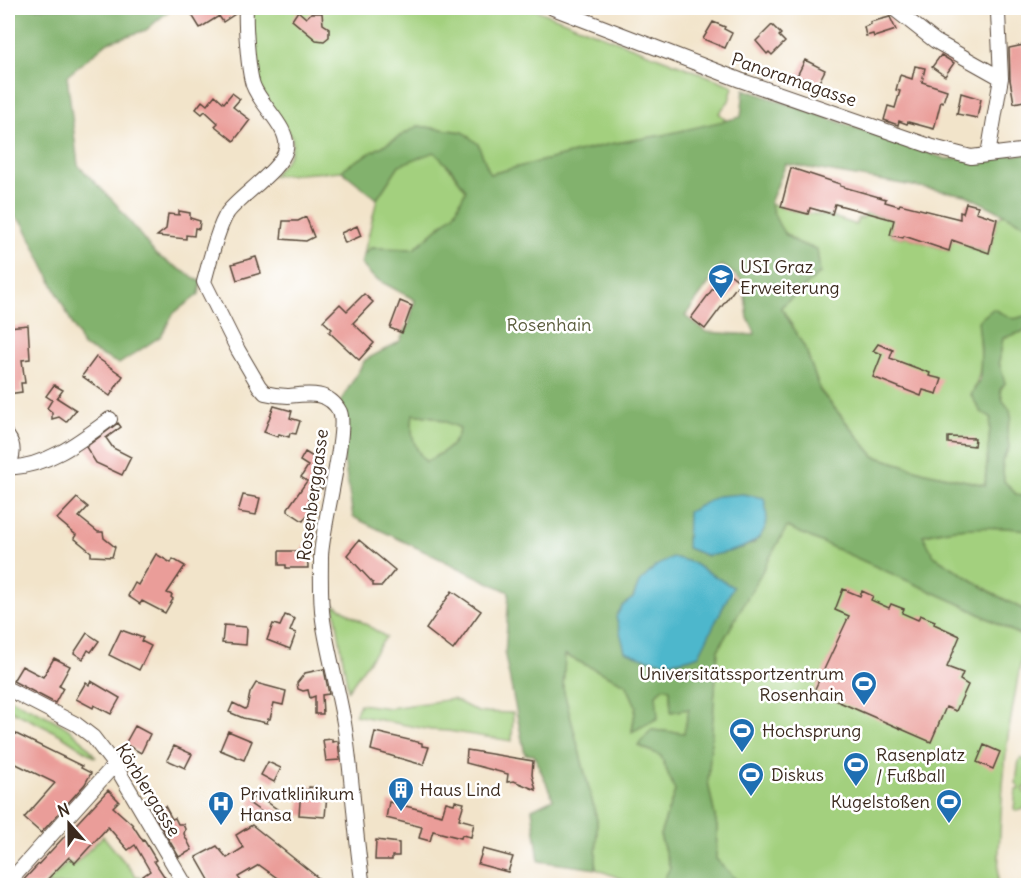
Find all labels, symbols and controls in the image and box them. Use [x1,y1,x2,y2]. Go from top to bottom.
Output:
street label: Panoramagasse [728,47,860,112]
place label: USI Graz Erweiterung [740,255,840,299]
school or university icon: USI Graz Erweiterung [706,262,736,300]
park label: Rosenhain [507,313,591,336]
street label: Rosenberggasse [292,427,333,562]
place label: Universitätssportzentrum Rosenhain [639,662,844,706]
sports icon: Universitätssportzentrum Rosenhain [849,669,879,707]
sports icon: Hochsprung [727,716,757,754]
place label: Hochsprung [762,719,861,742]
street label: Körblergasse [111,739,186,841]
place label: Rasenplatz / Fußball [876,743,966,787]
sports icon: Rasenplatz / Fußball [841,750,871,788]
sports icon: Diskus [736,760,766,798]
place label: Diskus [771,763,824,786]
building icon: Haus Lind [386,775,416,813]
place label: Haus Lind [420,778,501,801]
place label: Privatklinikum Hansa [240,782,355,826]
sports icon: Kugelstoßen [934,787,964,825]
hospital icon: Privatklinikum Hansa [206,789,236,827]
place label: Kugelstoßen [831,790,930,813]
north arrow [39,794,99,854]
text: N [55,799,72,821]

